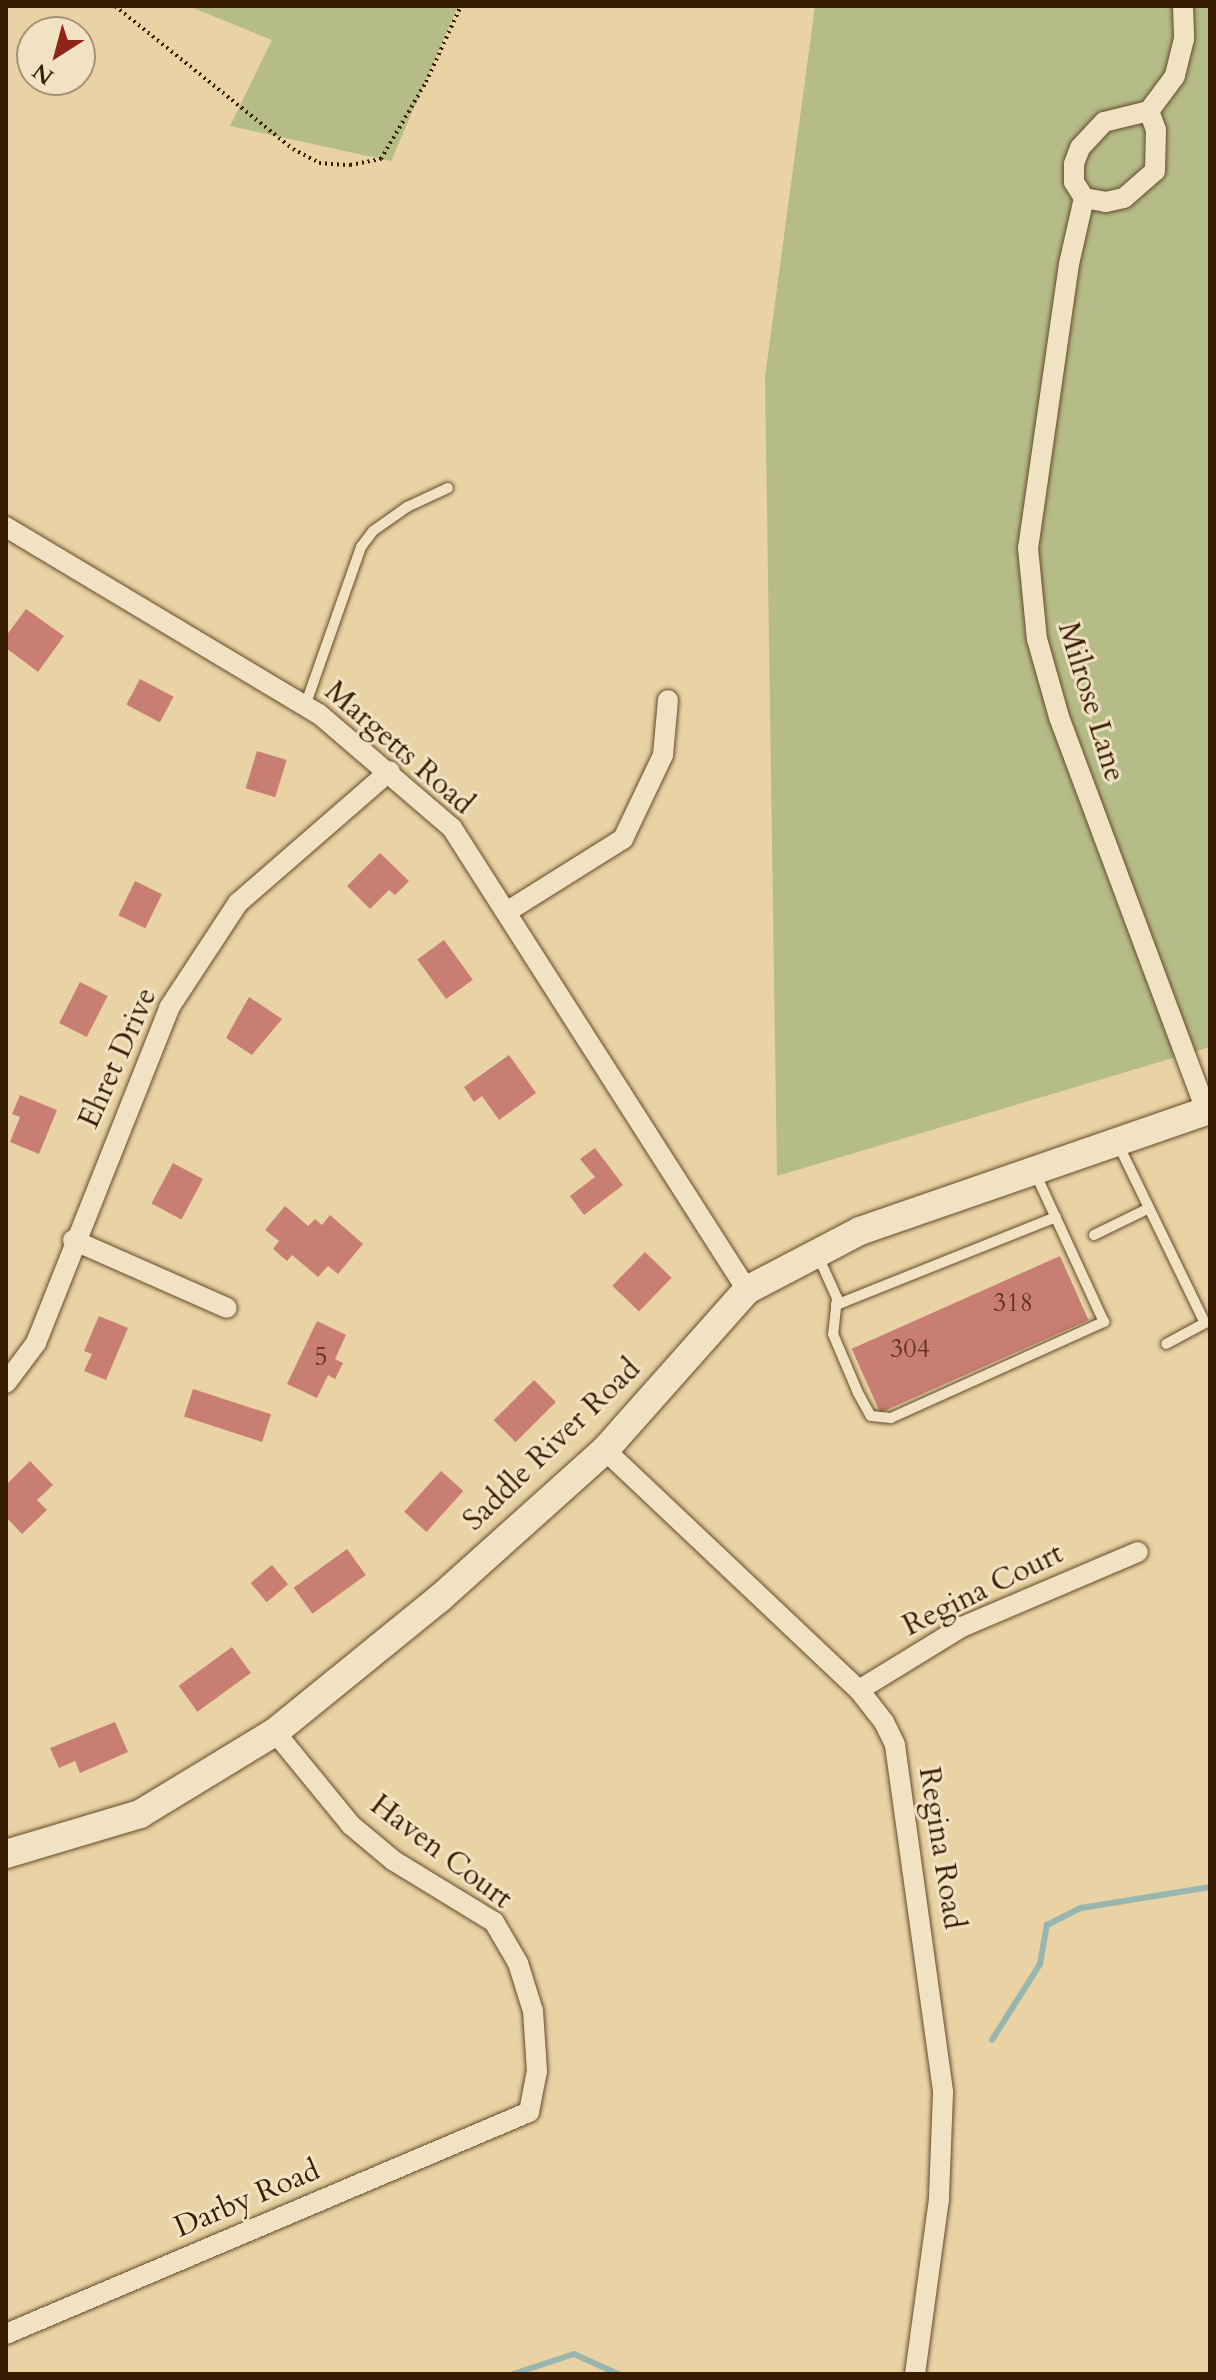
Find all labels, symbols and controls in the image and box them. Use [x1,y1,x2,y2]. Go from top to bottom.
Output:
north arrow [16,16,96,96]
text: N [27,56,60,92]
street label: Milrose Lane [1050,618,1132,786]
street label: Margetts Road [317,674,481,822]
street label: Ehret Drive [71,982,165,1134]
house number: 318 [993,1287,1033,1319]
house number: 304 [890,1333,930,1365]
house number: 5 [314,1341,328,1373]
street label: Saddle River Road [456,1351,648,1539]
street label: Regina Court [897,1536,1069,1644]
street label: Regina Road [910,1764,972,1932]
street label: Haven Court [363,1787,519,1917]
street label: Darby Road [169,2152,325,2246]

